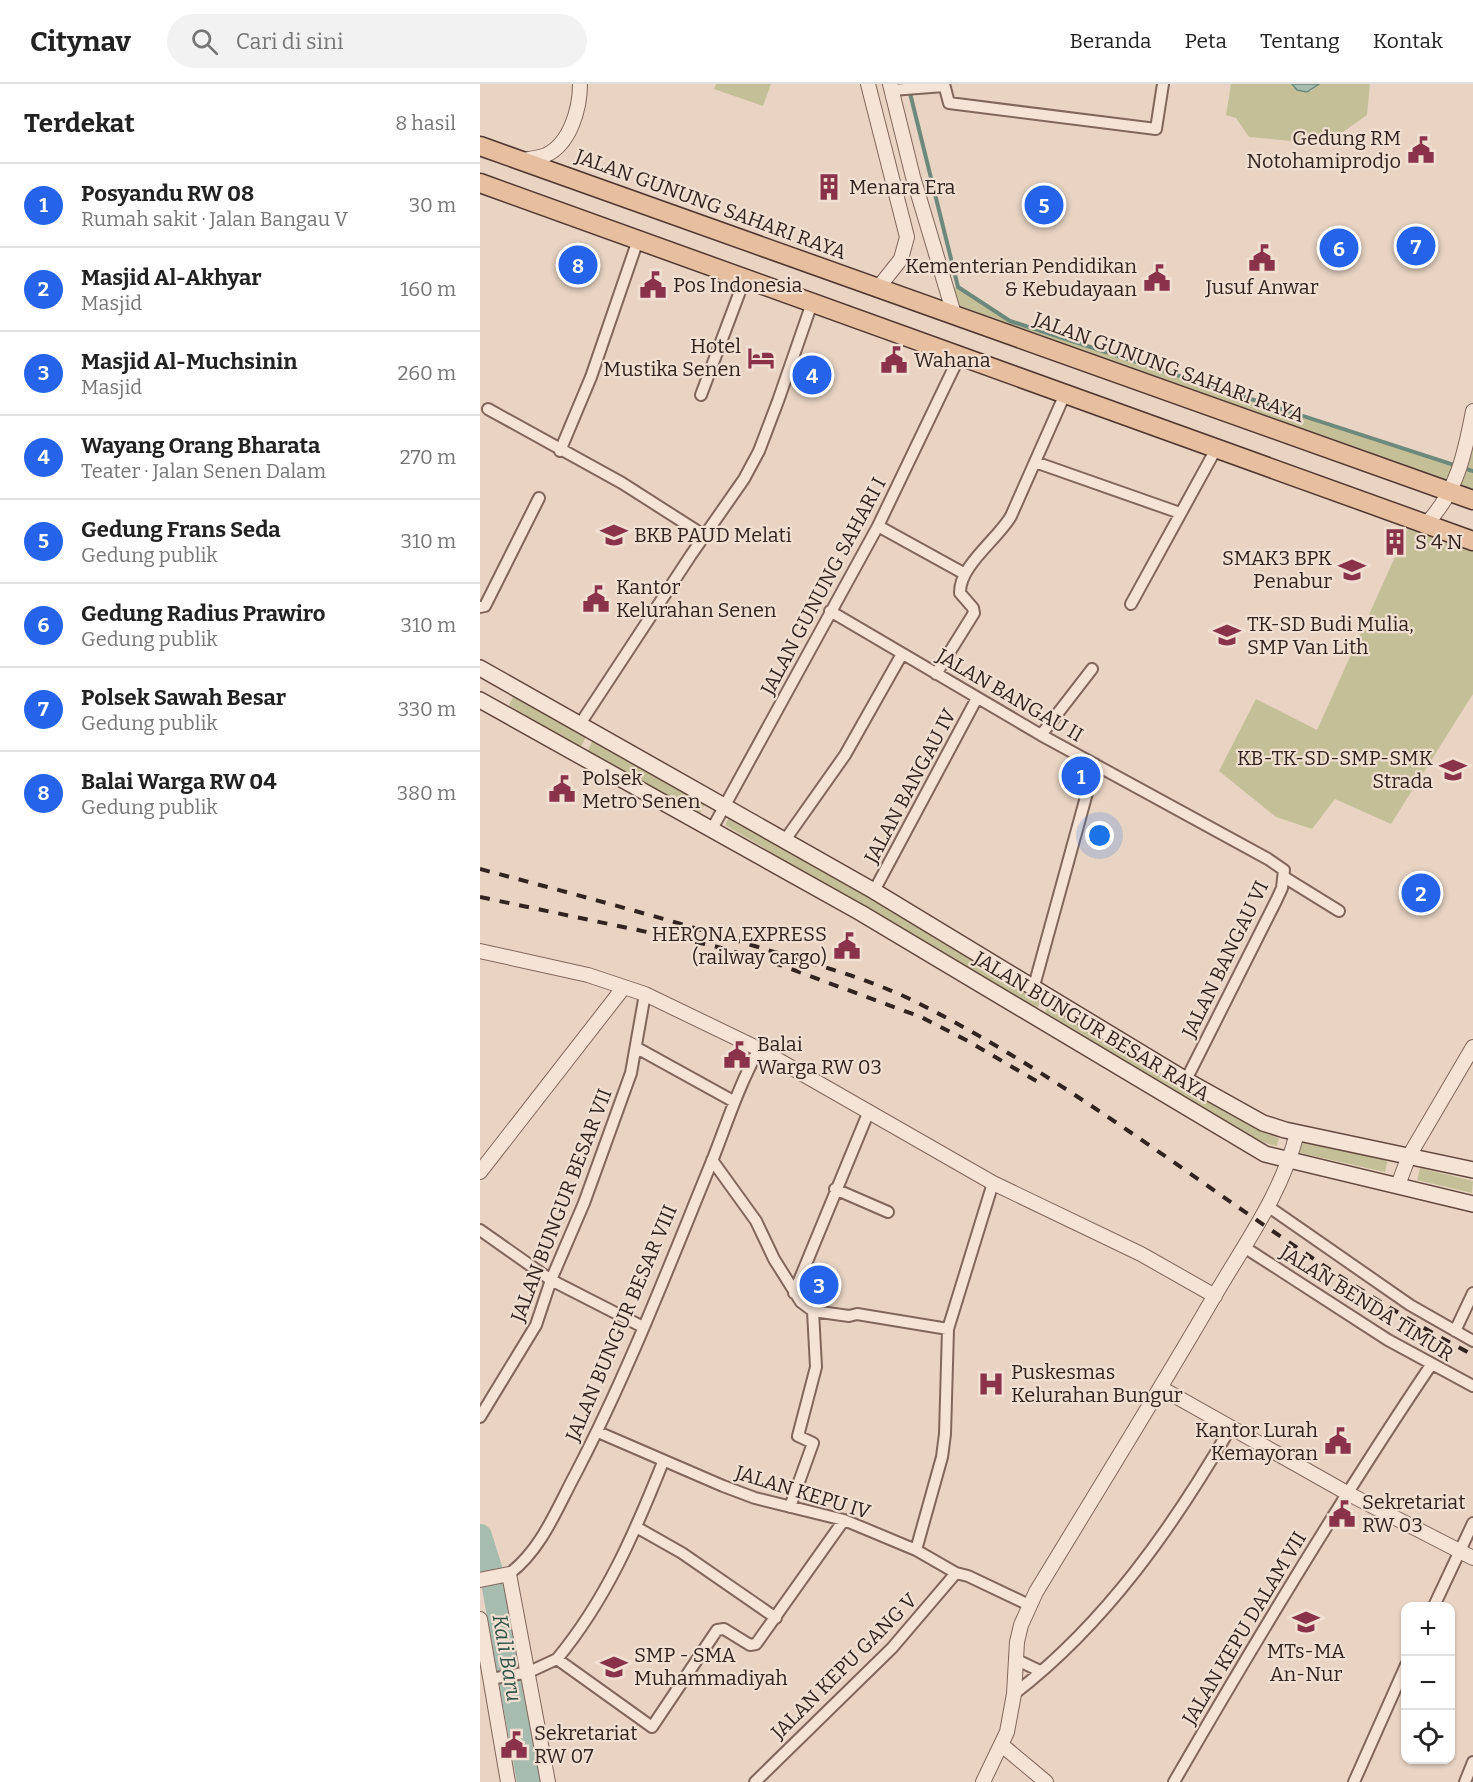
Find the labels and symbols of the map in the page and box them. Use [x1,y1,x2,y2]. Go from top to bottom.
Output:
place label: Gedung RM Notohamiprodjo [1246,126,1401,174]
public building icon: Gedung RM Notohamiprodjo [1406,135,1436,165]
street label: JALAN GUNUNG SAHARI RAYA [571,143,850,265]
building icon: Menara Era [814,172,844,202]
place label: Menara Era [849,175,956,199]
pin: 5 [1024,182,1064,228]
pin: 7 [1396,224,1436,268]
pin: 6 [1320,226,1358,270]
pin: 8 [558,242,598,288]
public building icon: Jusuf Anwar [1247,243,1277,273]
place label: Kementerian Pendidikan & Kebudayaan [905,254,1137,301]
public building icon: Kementerian Pendidikan & Kebudayaan [1142,263,1172,293]
public building icon: Pos Indonesia [638,270,668,300]
place label: Pos Indonesia [673,273,803,297]
place label: Jusuf Anwar [1205,275,1319,299]
street label: JALAN GUNUNG SAHARI RAYA [1029,306,1308,428]
place label: Hotel Mustika Senen [603,334,741,381]
hotel icon: Hotel Mustika Senen [746,343,776,373]
public building icon: Wahana [879,345,909,375]
place label: Wahana [914,348,991,372]
pin: 4 [792,352,832,398]
street label: JALAN GUNUNG SAHARI I [755,473,891,700]
school or university icon: BKB PAUD Melati [599,520,629,550]
place label: BKB PAUD Melati [634,523,792,547]
building icon: S 4 N [1380,527,1410,557]
place label: S 4 N [1415,530,1463,554]
place label: SMAK3 BPK Penabur [1222,546,1332,593]
school or university icon: SMAK3 BPK Penabur [1337,555,1367,585]
place label: Kantor Kelurahan Senen [616,575,777,622]
public building icon: Kantor Kelurahan Senen [581,584,611,614]
place label: TK-SD Budi Mulia, SMP Van Lith [1247,612,1414,659]
school or university icon: TK-SD Budi Mulia, SMP Van Lith [1212,620,1242,650]
street label: JALAN BANGAU II [932,643,1088,747]
street label: JALAN BANGAU IV [859,704,961,868]
place label: KB-TK-SD-SMP-SMK Strada [1237,746,1433,793]
pin: 1 [1062,754,1100,798]
school or university icon: KB-TK-SD-SMP-SMK Strada [1438,755,1468,785]
place label: Polsek Metro Senen [582,766,701,813]
public building icon: Polsek Metro Senen [547,774,577,804]
your location [1085,821,1114,850]
pin: 2 [1402,870,1440,916]
street label: JALAN BANGAU VI [1176,877,1273,1042]
place label: HERONA EXPRESS (railway cargo) [652,922,827,969]
public building icon: HERONA EXPRESS (railway cargo) [832,931,862,961]
street label: JALAN BUNGUR BESAR RAYA [969,945,1215,1106]
place label: Balai Warga RW 03 [757,1032,882,1079]
public building icon: Balai Warga RW 03 [722,1040,752,1070]
street label: JALAN BUNGUR BESAR VII [505,1085,617,1326]
street label: JALAN BUNGUR BESAR VIII [560,1201,682,1446]
street label: JALAN BENDA TIMUR [1275,1239,1458,1366]
pin: 3 [800,1262,838,1308]
place label: Puskesmas Kelurahan Bungur [1011,1360,1183,1407]
hospital icon: Puskesmas Kelurahan Bungur [976,1369,1006,1399]
place label: Kantor Lurah Kemayoran [1195,1418,1319,1465]
public building icon: Kantor Lurah Kemayoran [1323,1426,1353,1456]
street label: JALAN KEPU IV [732,1460,874,1524]
place label: Sekretariat RW 03 [1362,1490,1465,1537]
public building icon: Sekretariat RW 03 [1327,1499,1357,1529]
street label: JALAN KEPU DALAM VII [1176,1527,1311,1730]
street label: JALAN KEPU GANG V [765,1588,922,1745]
school or university icon: MTs-MA An-Nur [1291,1607,1321,1637]
water label: Kali Baru [487,1612,527,1704]
place label: MTs-MA An-Nur [1267,1639,1346,1686]
place label: SMP - SMA Muhammadiyah [634,1643,788,1690]
school or university icon: SMP - SMA Muhammadiyah [599,1652,629,1682]
place label: Sekretariat RW 07 [534,1721,637,1768]
public building icon: Sekretariat RW 07 [499,1730,529,1760]

